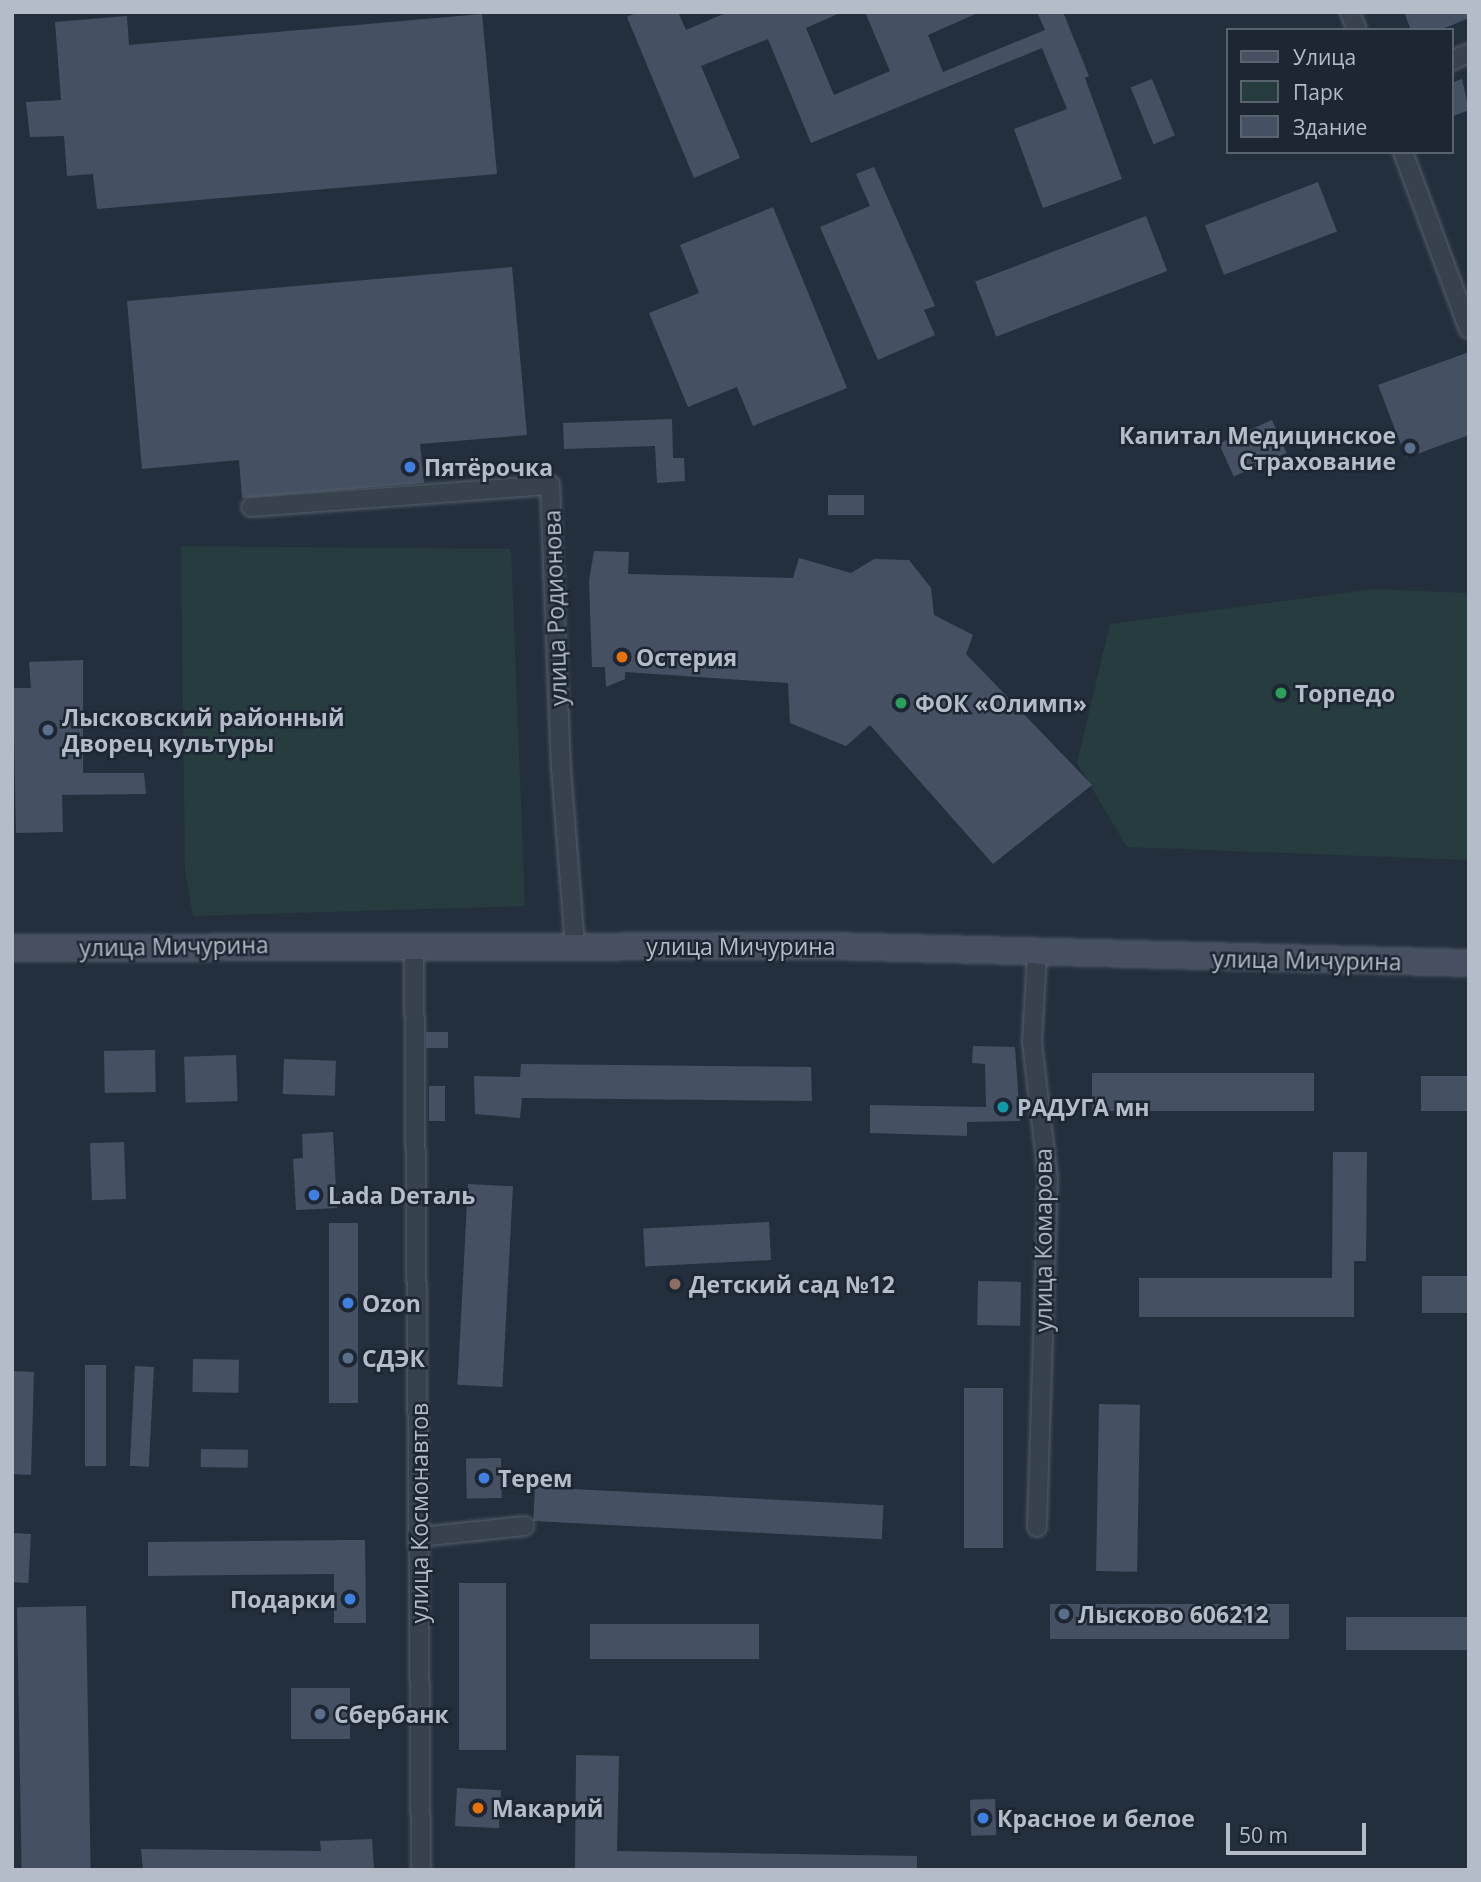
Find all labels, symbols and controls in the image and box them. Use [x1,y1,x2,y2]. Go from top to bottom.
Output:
legend [1226,28,1453,154]
text: Улица [1293,43,1356,71]
text: Парк [1293,78,1344,106]
text: Здание [1293,113,1367,141]
place label: Капитал Медицинское Страхование [1119,421,1396,475]
marker: Капитал Медицинское Страхование [1402,440,1418,456]
place label: Пятёрочка [424,453,553,481]
marker: Пятёрочка [402,459,418,475]
street label: улица Родионова [538,509,572,707]
place label: Остерия [636,643,737,671]
marker: Остерия [614,649,630,665]
place label: Торпедо [1295,679,1395,707]
marker: Торпедо [1273,685,1289,701]
place label: ФОК «Олимп» [915,689,1087,717]
marker: ФОК «Олимп» [893,695,909,711]
place label: Лысковский районный Дворец культуры [62,703,344,757]
marker: Лысковский районный Дворец культуры [40,722,56,738]
street label: улица Мичурина [79,931,269,961]
street label: улица Мичурина [646,932,836,960]
street label: улица Мичурина [1212,945,1402,975]
place label: РАДУГА мн [1017,1093,1150,1121]
marker: РАДУГА мн [995,1099,1011,1115]
street label: улица Комарова [1029,1148,1057,1332]
place label: Lada Dеталь [328,1181,475,1209]
marker: Lada Dеталь [306,1187,322,1203]
place label: Детский сад №12 [689,1270,895,1298]
marker: Детский сад №12 [667,1276,683,1292]
place label: Ozon [362,1289,421,1317]
marker: Ozon [340,1295,356,1311]
place label: СДЭК [362,1344,425,1372]
marker: СДЭК [340,1350,356,1366]
street label: улица Космонавтов [405,1403,433,1623]
place label: Терем [498,1464,572,1492]
marker: Терем [476,1470,492,1486]
place label: Подарки [230,1585,336,1613]
marker: Подарки [342,1591,358,1607]
place label: Лысково 606212 [1078,1600,1269,1628]
marker: Лысково 606212 [1056,1606,1072,1622]
place label: Сбербанк [334,1700,449,1728]
marker: Сбербанк [312,1706,328,1722]
place label: Макарий [492,1794,603,1822]
marker: Макарий [470,1800,486,1816]
place label: Красное и белое [997,1804,1195,1832]
scale bar [1229,1808,1369,1852]
marker: Красное и белое [975,1810,991,1826]
text: 50 m [1239,1821,1288,1849]

